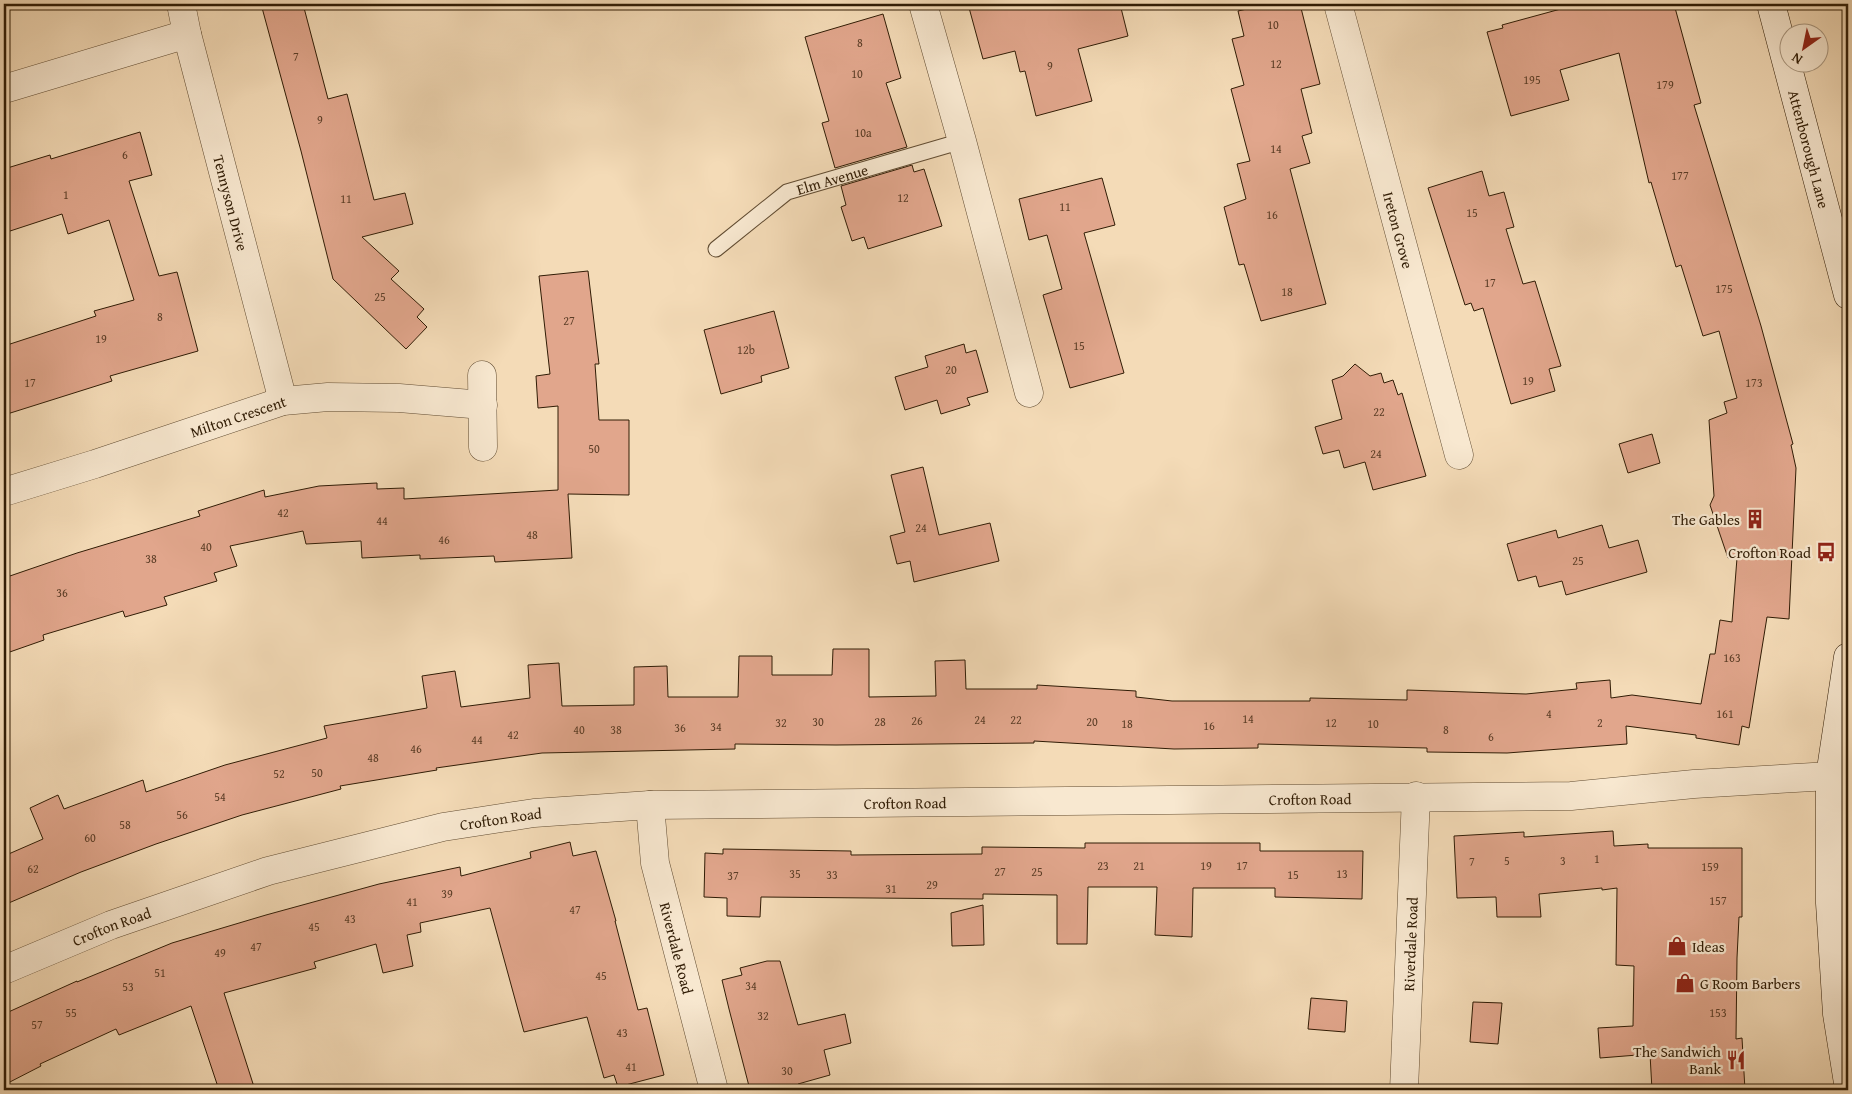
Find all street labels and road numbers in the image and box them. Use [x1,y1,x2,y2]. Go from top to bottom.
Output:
street label: Attenborough Lane [1784,88,1835,210]
street label: Tennyson Drive [209,153,254,253]
street label: Elm Avenue [794,158,870,199]
street label: Ireton Grove [1378,189,1419,271]
street label: Milton Crescent [187,390,289,442]
street label: Crofton Road [1269,788,1352,809]
street label: Crofton Road [864,792,947,813]
street label: Crofton Road [458,802,542,835]
street label: Riverdale Road [1398,897,1422,992]
street label: Riverdale Road [655,900,699,996]
street label: Crofton Road [69,902,153,951]

